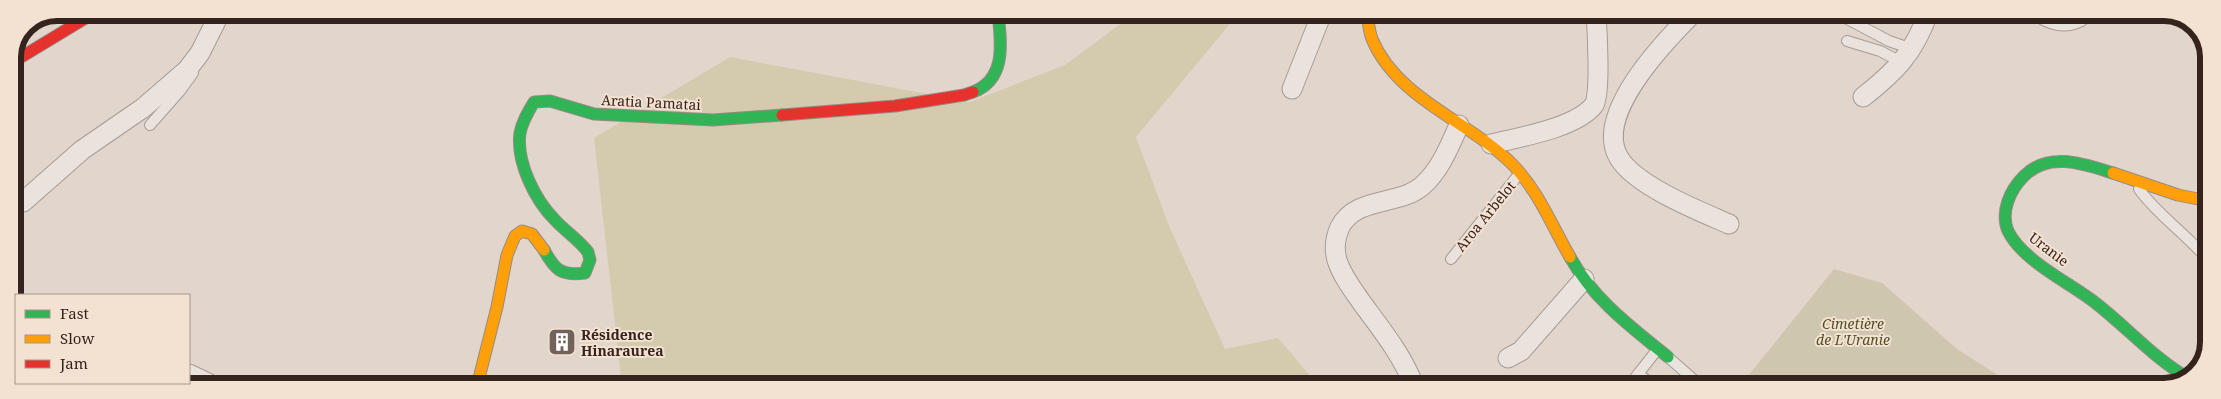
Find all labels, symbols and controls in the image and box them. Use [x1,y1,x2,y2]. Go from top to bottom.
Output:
street label: Aratia Pamatai [601,90,702,114]
street label: Aroa Arbelot [1451,177,1519,255]
street label: Uranie [2025,228,2073,270]
legend [15,294,190,384]
text: Fast [60,303,89,323]
park label: Cimetière de L'Uranie [1816,314,1890,349]
place label: Résidence Hinaraurea [581,325,664,360]
building icon: Résidence Hinaraurea [547,327,577,357]
text: Slow [60,328,94,348]
text: Jam [59,353,88,373]

